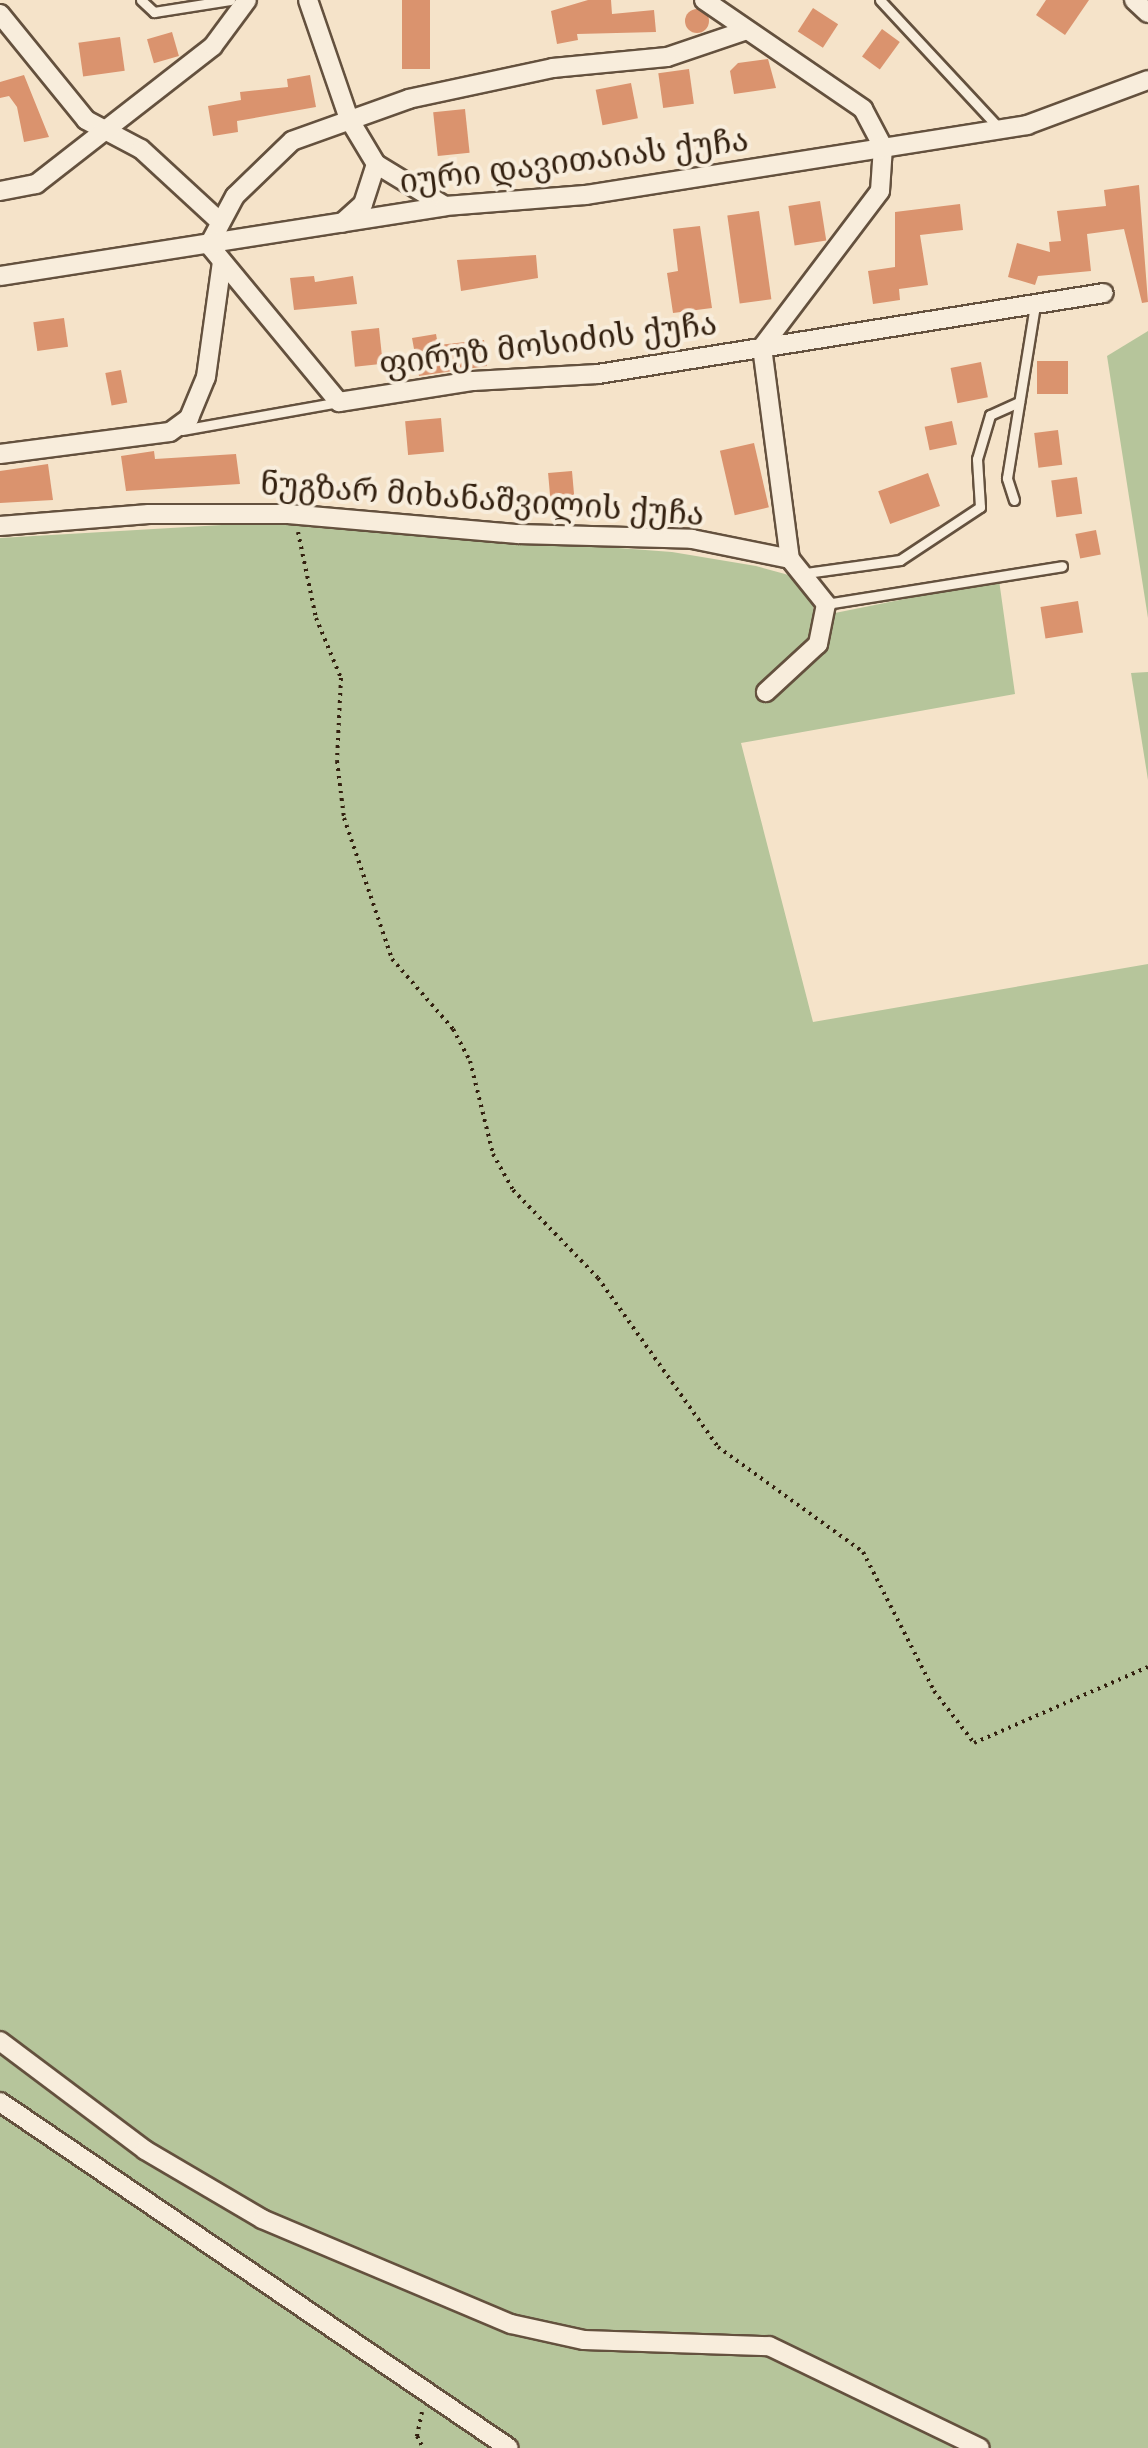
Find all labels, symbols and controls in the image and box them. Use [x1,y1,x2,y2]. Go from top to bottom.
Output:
street label: იური დავითაიას ქუჩა [397,121,751,201]
street label: ფირუზ მოსიძის ქუჩა [377,304,719,384]
street label: ნუგზარ მიხანაშვილის ქუჩა [259,464,705,534]

